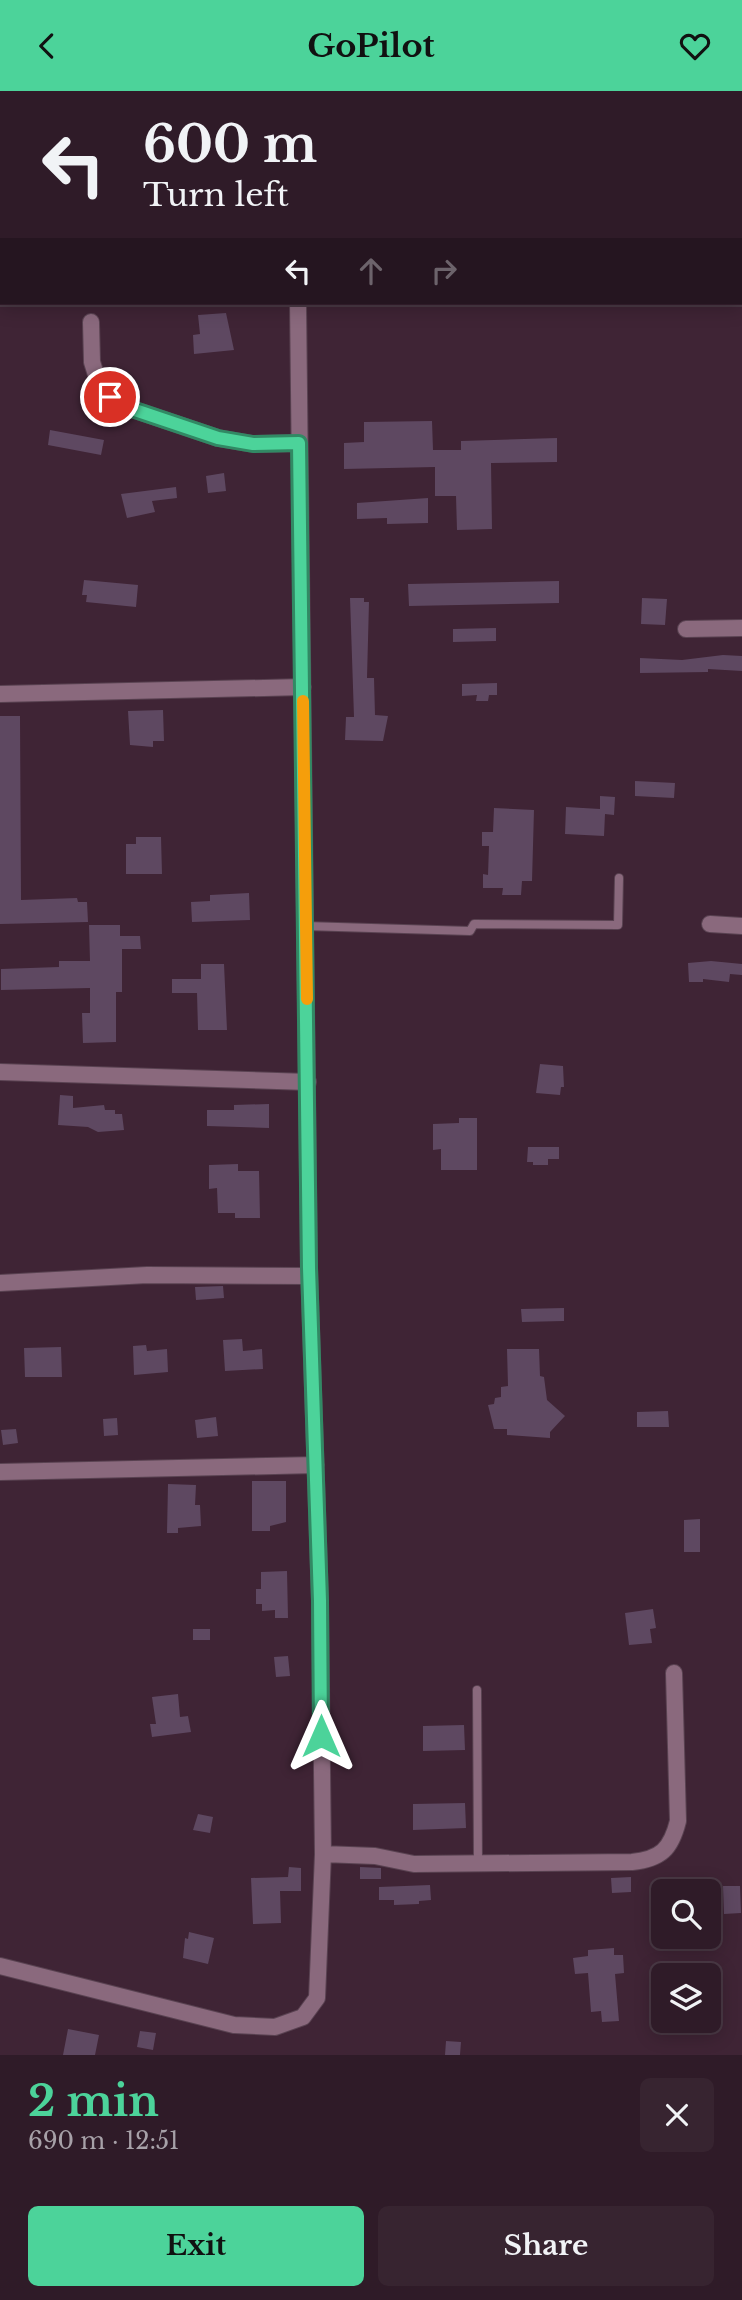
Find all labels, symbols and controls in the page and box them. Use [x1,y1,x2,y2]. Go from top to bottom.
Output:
text: GoPilot [307,26,435,66]
icon: back [28,27,66,65]
icon: heart [676,27,714,65]
text: 600 m [143,114,317,175]
icon: left [28,119,119,210]
text: Turn left [143,175,289,215]
icon: left [279,252,317,290]
icon: ahead [352,252,390,290]
icon: right [425,252,463,290]
pin [80,367,140,427]
icon: arrive [91,378,129,416]
position arrow [284,1699,358,1773]
map controls [651,1879,721,2033]
button: search [651,1879,721,1949]
button: layers [651,1963,721,2033]
text: 2 min [28,2075,159,2127]
button: close [640,2078,714,2152]
text: 690 m · 12:51 [28,2127,179,2155]
button: Exit [28,2206,364,2286]
button: Share [378,2206,714,2286]

